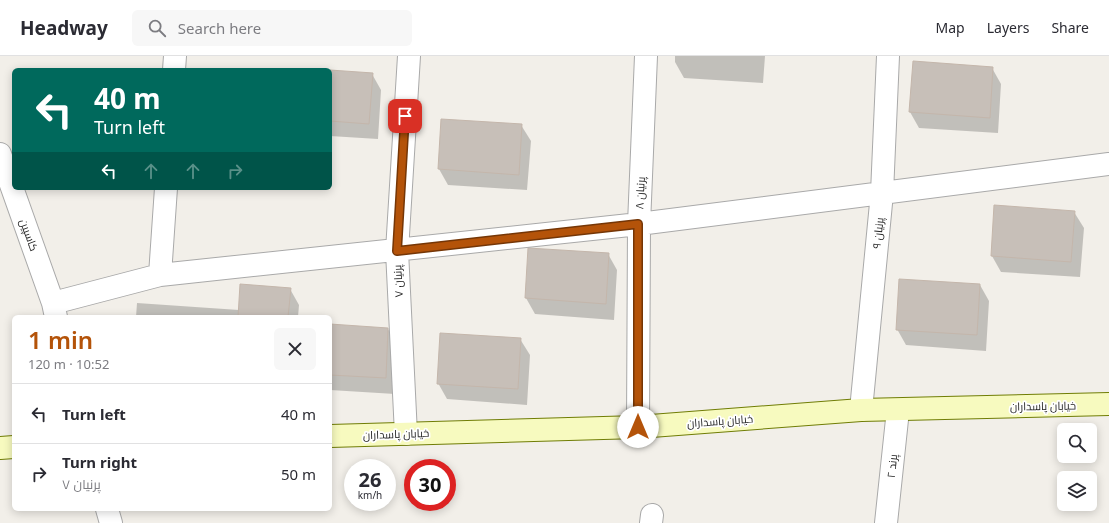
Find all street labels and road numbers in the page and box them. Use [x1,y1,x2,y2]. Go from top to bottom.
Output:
street label: پرنیان ۸ [631,176,648,210]
street label: پرنیان ۹ [868,216,887,249]
street label: کاسپین [17,217,42,253]
street label: پرنیان ۷ [389,264,406,298]
street label: خیابان پاسداران [1010,397,1076,414]
street label: خیابان پاسداران [686,411,754,430]
street label: خیابان پاسداران [363,425,429,442]
street label: پرند ۲ [883,453,900,479]

